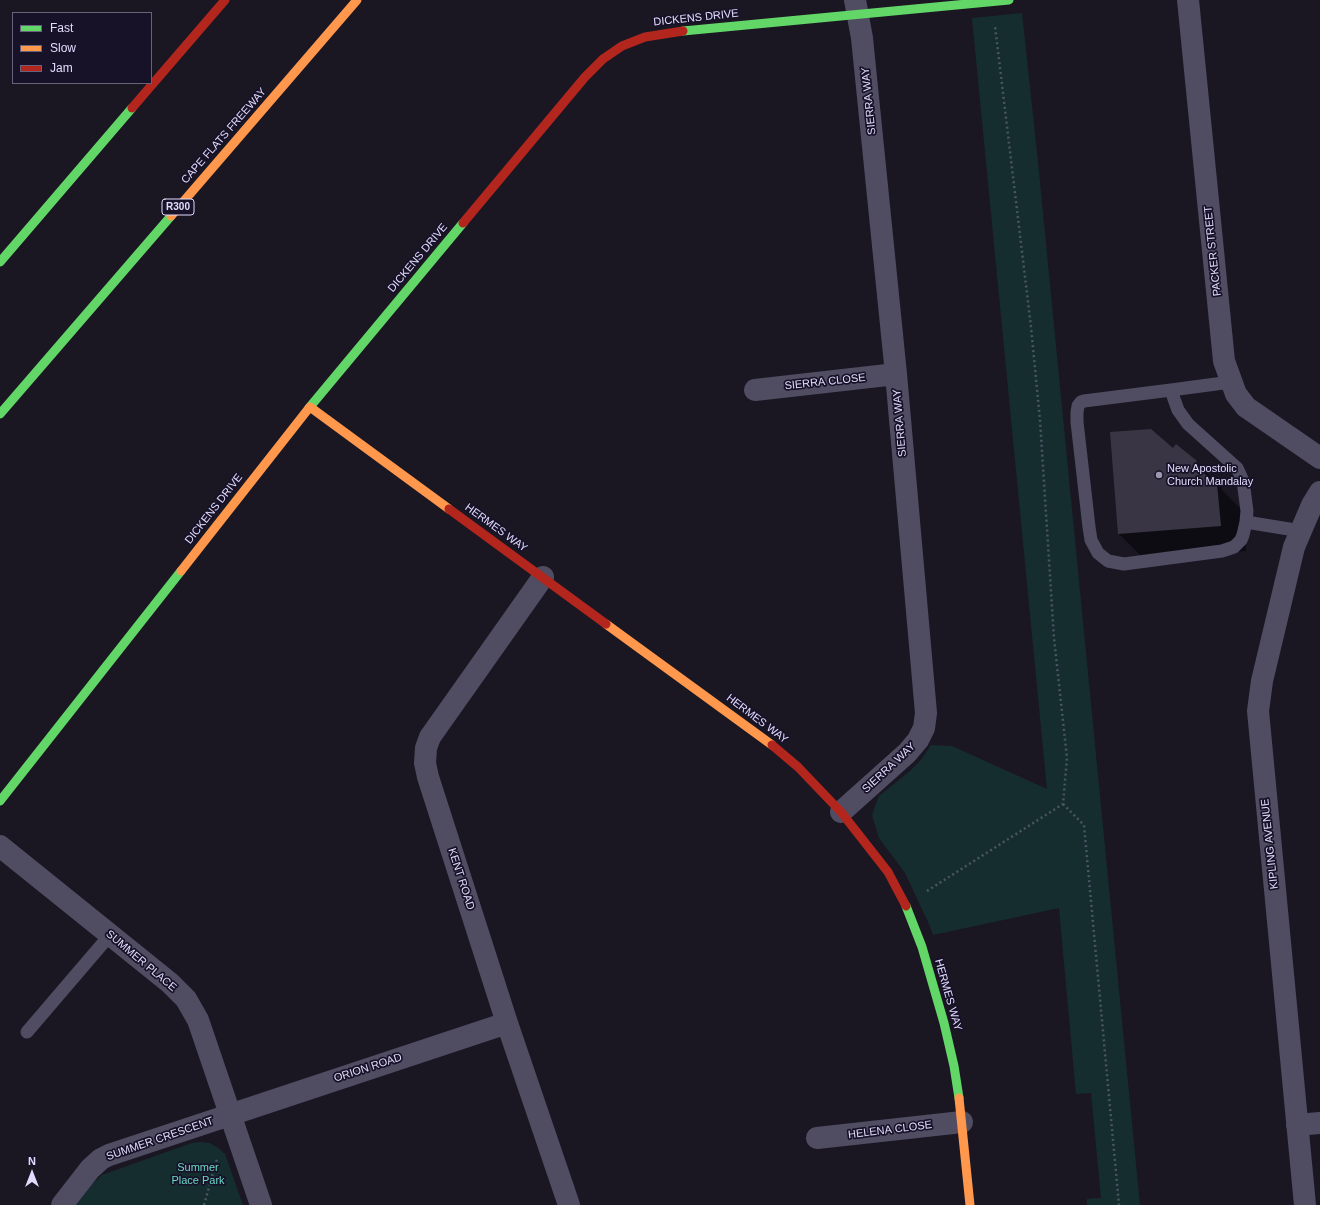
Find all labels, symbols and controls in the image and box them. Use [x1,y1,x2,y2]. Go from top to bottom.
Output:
street label: DICKENS DRIVE [653,7,739,29]
legend [12,12,152,84]
text: Fast [50,21,73,35]
text: Slow [50,41,76,55]
text: Jam [50,61,73,75]
street label: SIERRA WAY [859,67,879,135]
street label: CAPE FLATS FREEWAY [179,85,269,187]
road number: R300 [162,199,194,215]
street label: PACKER STREET [1202,205,1224,297]
street label: DICKENS DRIVE [385,221,451,295]
street label: SIERRA CLOSE [784,371,866,393]
street label: SIERRA WAY [890,389,910,457]
place label: New Apostolic Church Mandalay [1167,462,1253,488]
marker: New Apostolic Church Mandalay [1154,470,1164,480]
street label: DICKENS DRIVE [182,471,246,547]
street label: HERMES WAY [462,501,530,555]
street label: HERMES WAY [723,691,791,747]
street label: SIERRA WAY [860,740,918,796]
street label: KIPLING AVENUE [1259,798,1281,890]
street label: KENT ROAD [445,846,477,912]
street label: SUMMER PLACE [103,928,179,994]
street label: HERMES WAY [931,958,965,1032]
street label: ORION ROAD [332,1051,404,1085]
street label: SUMMER CRESCENT [105,1114,215,1164]
street label: HELENA CLOSE [847,1118,933,1142]
north arrow [12,1153,52,1193]
text: N [28,1155,36,1167]
park label: Summer Place Park [171,1161,225,1187]

